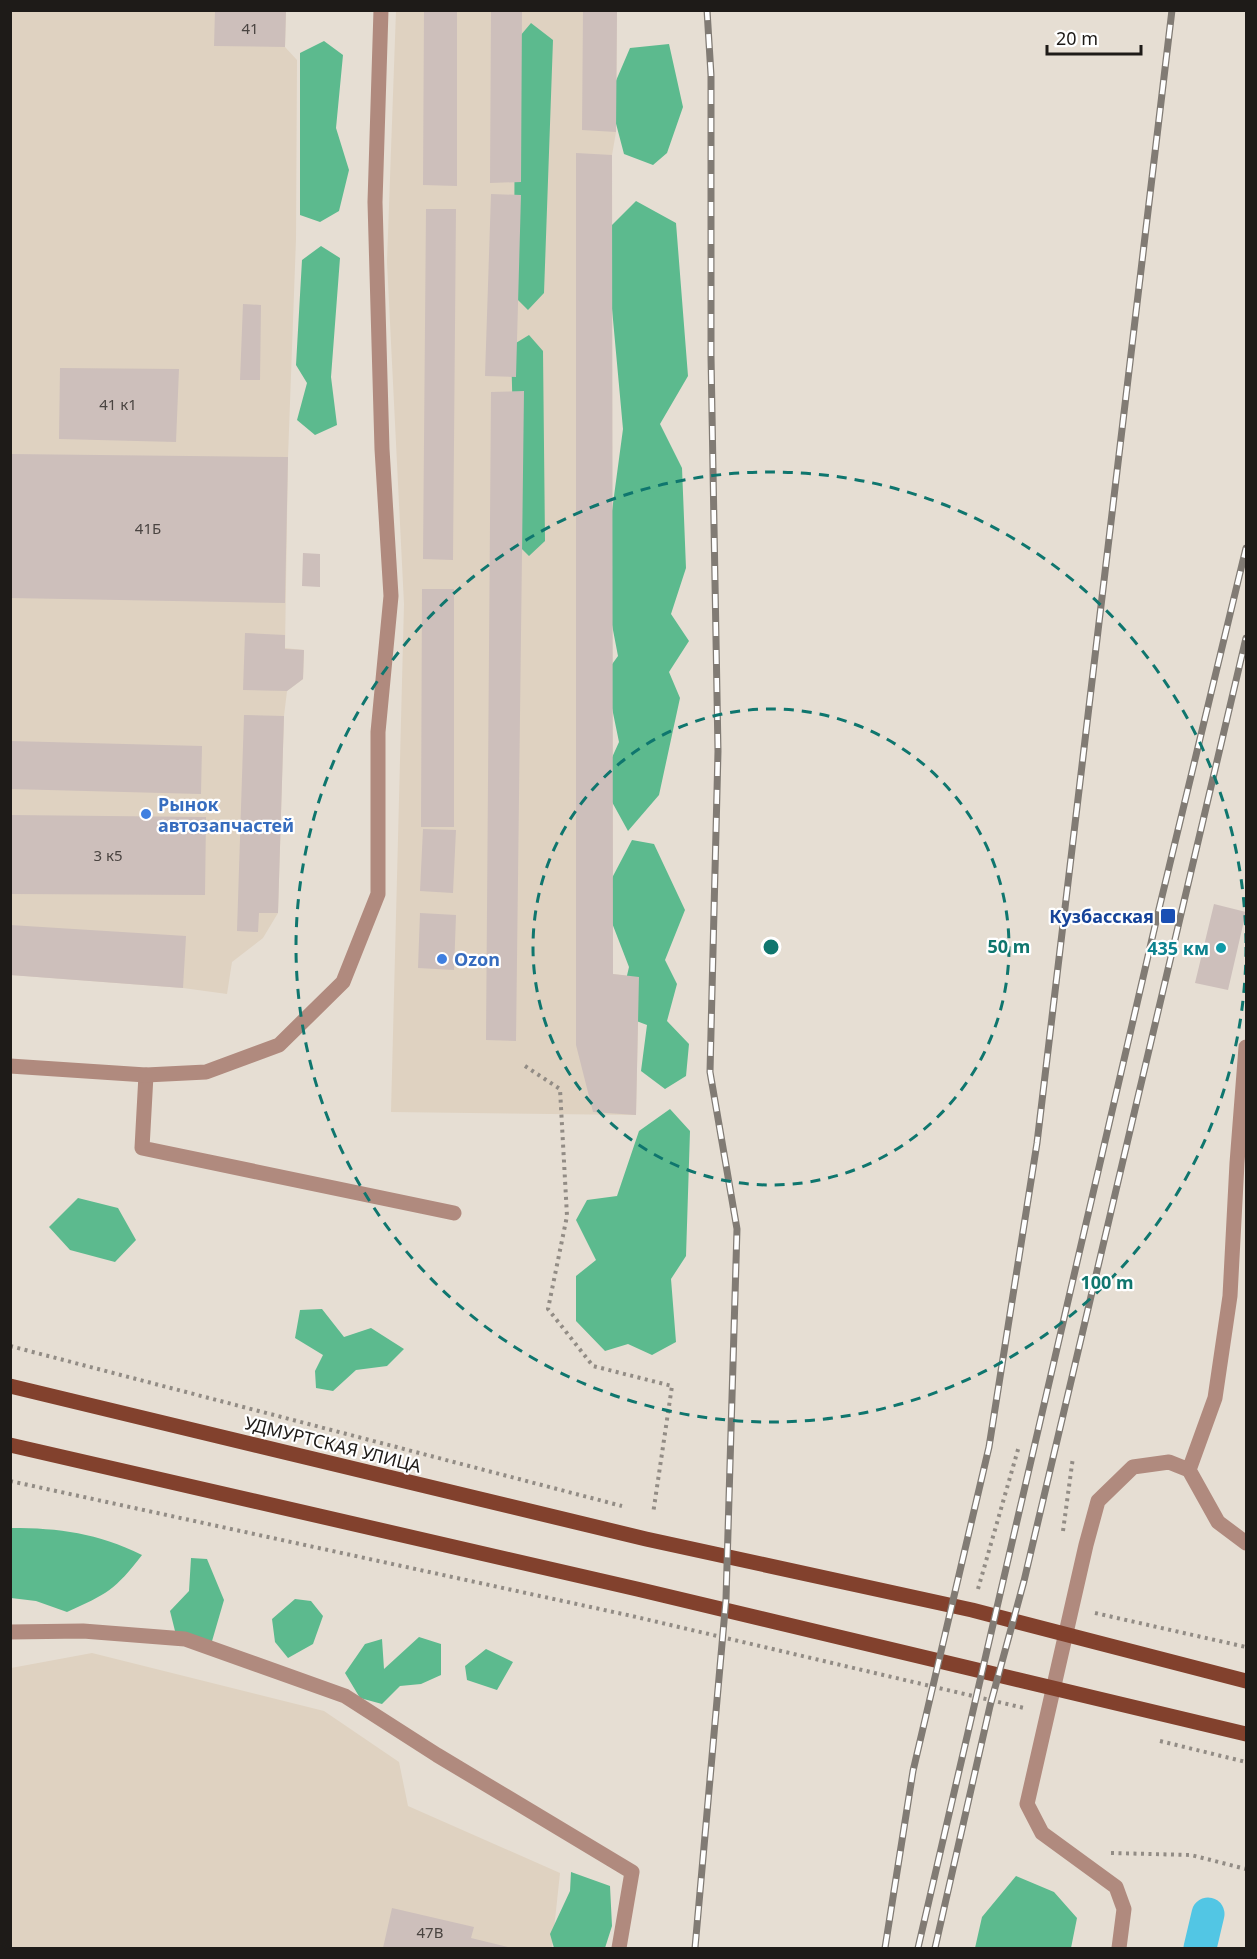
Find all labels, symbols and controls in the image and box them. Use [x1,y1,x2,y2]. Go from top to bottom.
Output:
house number: 41 [241,18,259,38]
scale bar [1047,18,1142,56]
text: 20 m [1056,26,1098,50]
house number: 41 к1 [99,394,137,414]
house number: 41Б [135,518,161,538]
place label: Рынок автозапчастей [158,792,294,837]
marker: Рынок автозапчастей [139,807,153,821]
house number: 3 к5 [93,845,123,865]
place label: Кузбасская [1049,904,1154,928]
marker: Кузбасская [1159,907,1177,925]
text: 50 m [988,934,1030,958]
place label: 435 км [1147,936,1209,960]
centre of rings [761,937,781,957]
marker: 435 км [1214,941,1228,955]
place label: Ozon [454,947,500,971]
marker: Ozon [435,952,449,966]
text: 100 m [1080,1270,1134,1294]
street label: УДМУРТСКАЯ УЛИЦА [242,1410,424,1478]
house number: 47В [417,1922,443,1942]

